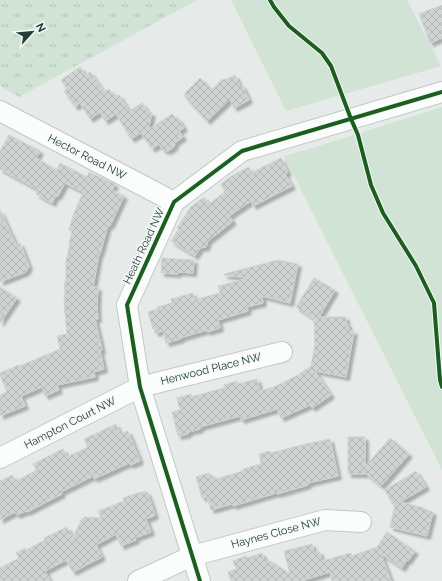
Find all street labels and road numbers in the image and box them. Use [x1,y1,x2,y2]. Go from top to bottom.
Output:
street label: Hector Road NW [46,132,129,183]
street label: Heath Road NW [121,205,168,286]
street label: Henwood Place NW [159,350,263,388]
street label: Hampton Court NW [22,394,118,452]
street label: Haynes Close NW [230,515,323,551]

